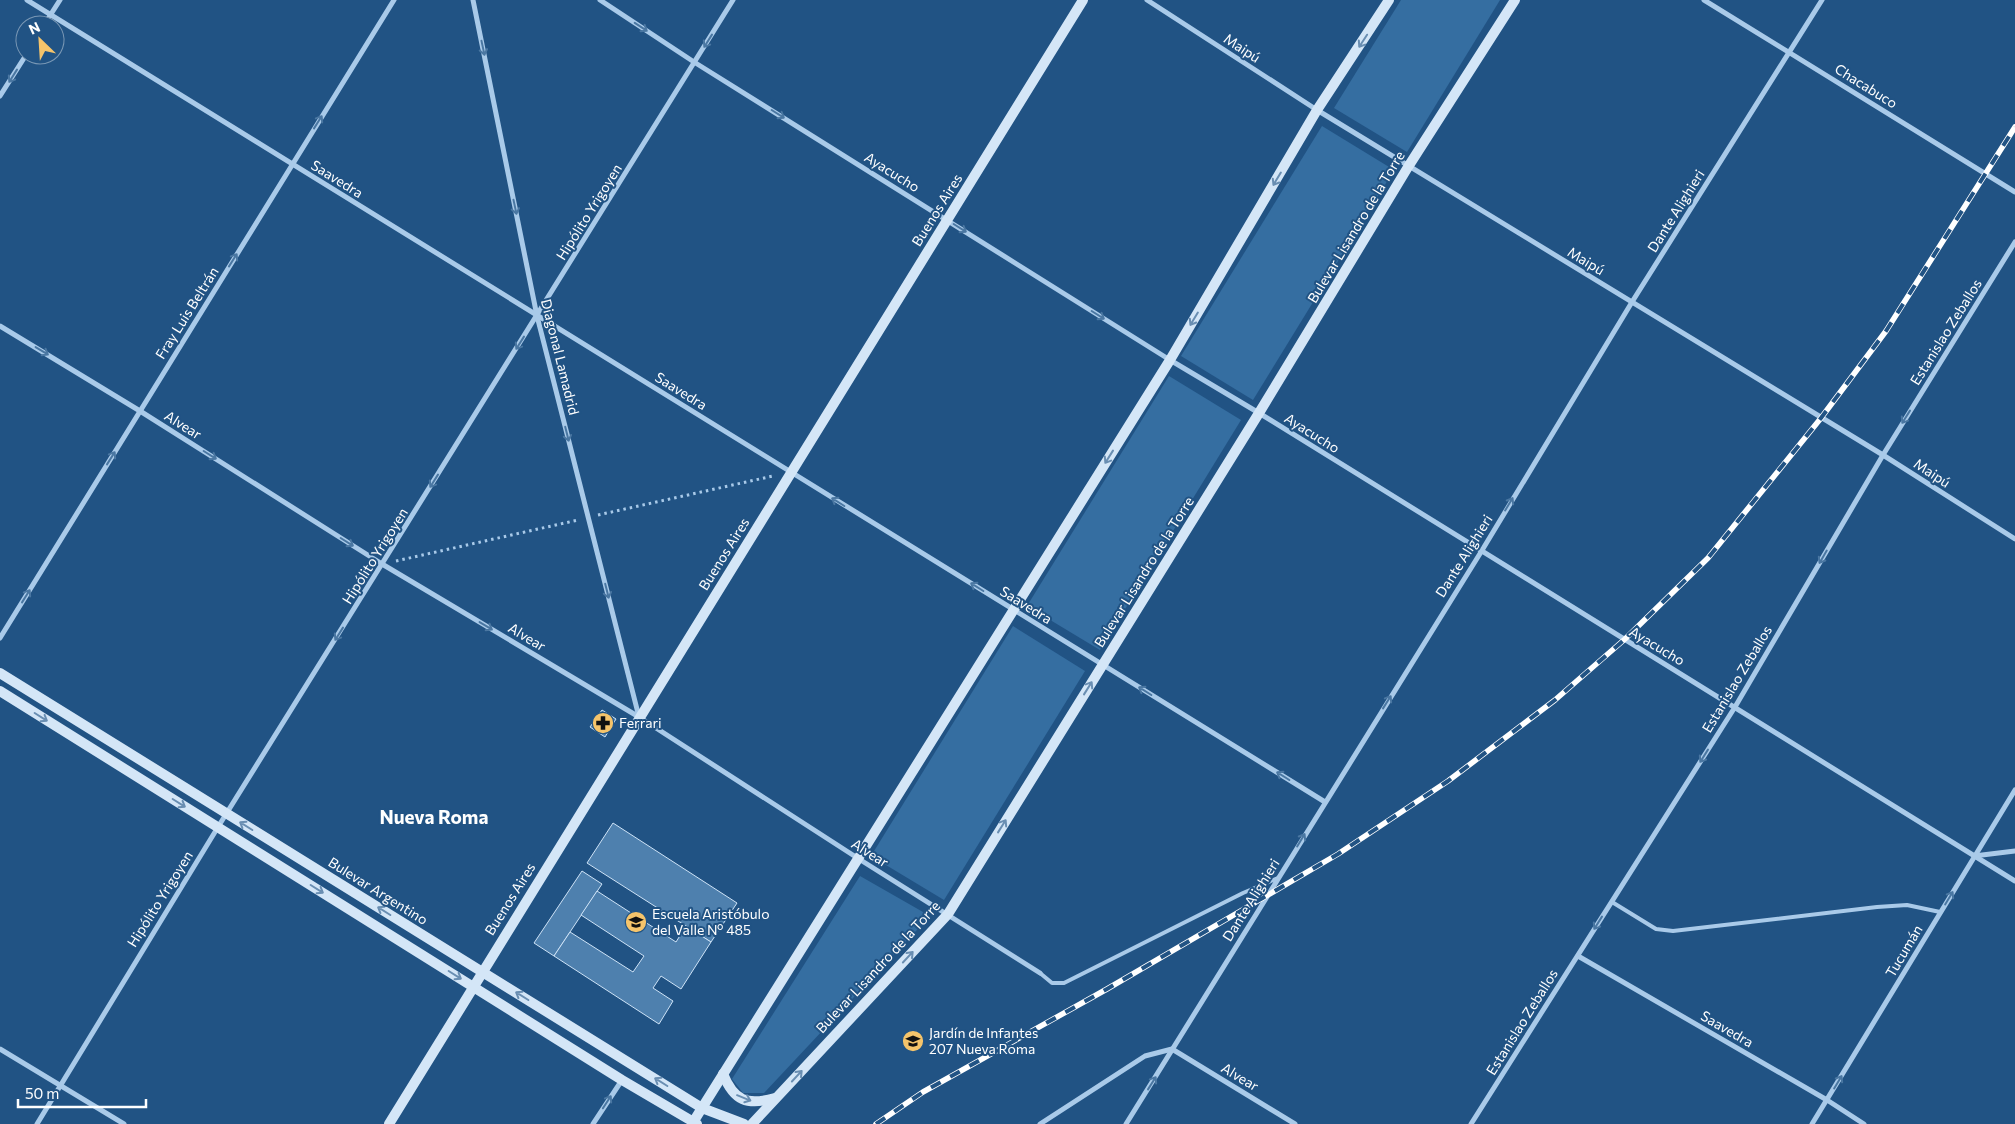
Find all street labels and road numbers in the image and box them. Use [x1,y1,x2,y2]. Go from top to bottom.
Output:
street label: Maipú [1221,29,1264,66]
street label: Chacabuco [1832,60,1901,111]
street label: Ayacucho [862,148,923,195]
street label: Bulevar Lisandro de la Torre [1303,148,1408,306]
street label: Saavedra [308,156,366,201]
street label: Hipólito Yrigoyen [552,161,625,263]
street label: Dante Alighieri [1643,166,1708,255]
street label: Buenos Aires [908,171,965,249]
street label: Maipú [1565,243,1608,278]
street label: Fray Luis Beltrán [151,264,222,362]
street label: Estanislao Zeballos [1906,276,1985,388]
street label: Diagonal Lamadrid [538,297,583,417]
street label: Saavedra [652,368,710,413]
street label: Alvear [162,407,205,443]
street label: Ayacucho [1282,409,1343,456]
street label: Maipú [1911,454,1954,491]
street label: Bulevar Lisandro de la Torre [1090,493,1197,650]
street label: Hipólito Yrigoyen [338,505,411,607]
street label: Dante Alighieri [1431,511,1496,600]
street label: Buenos Aires [695,515,752,593]
street label: Saavedra [997,582,1055,627]
street label: Alvear [506,619,549,654]
street label: Ayacucho [1626,622,1688,669]
street label: Estanislao Zeballos [1698,622,1775,735]
street label: Alvear [849,835,892,871]
street label: Hipólito Yrigoyen [123,848,196,950]
street label: Bulevar Argentino [325,853,431,928]
street label: Dante Alighieri [1218,855,1283,944]
street label: Buenos Aires [481,860,538,938]
street label: Bulevar Lisandro de la Torre [812,897,943,1036]
street label: Tucumán [1881,922,1926,980]
street label: Estanislao Zeballos [1482,966,1561,1078]
street label: Saavedra [1698,1007,1757,1050]
street label: Alvear [1219,1059,1262,1094]

